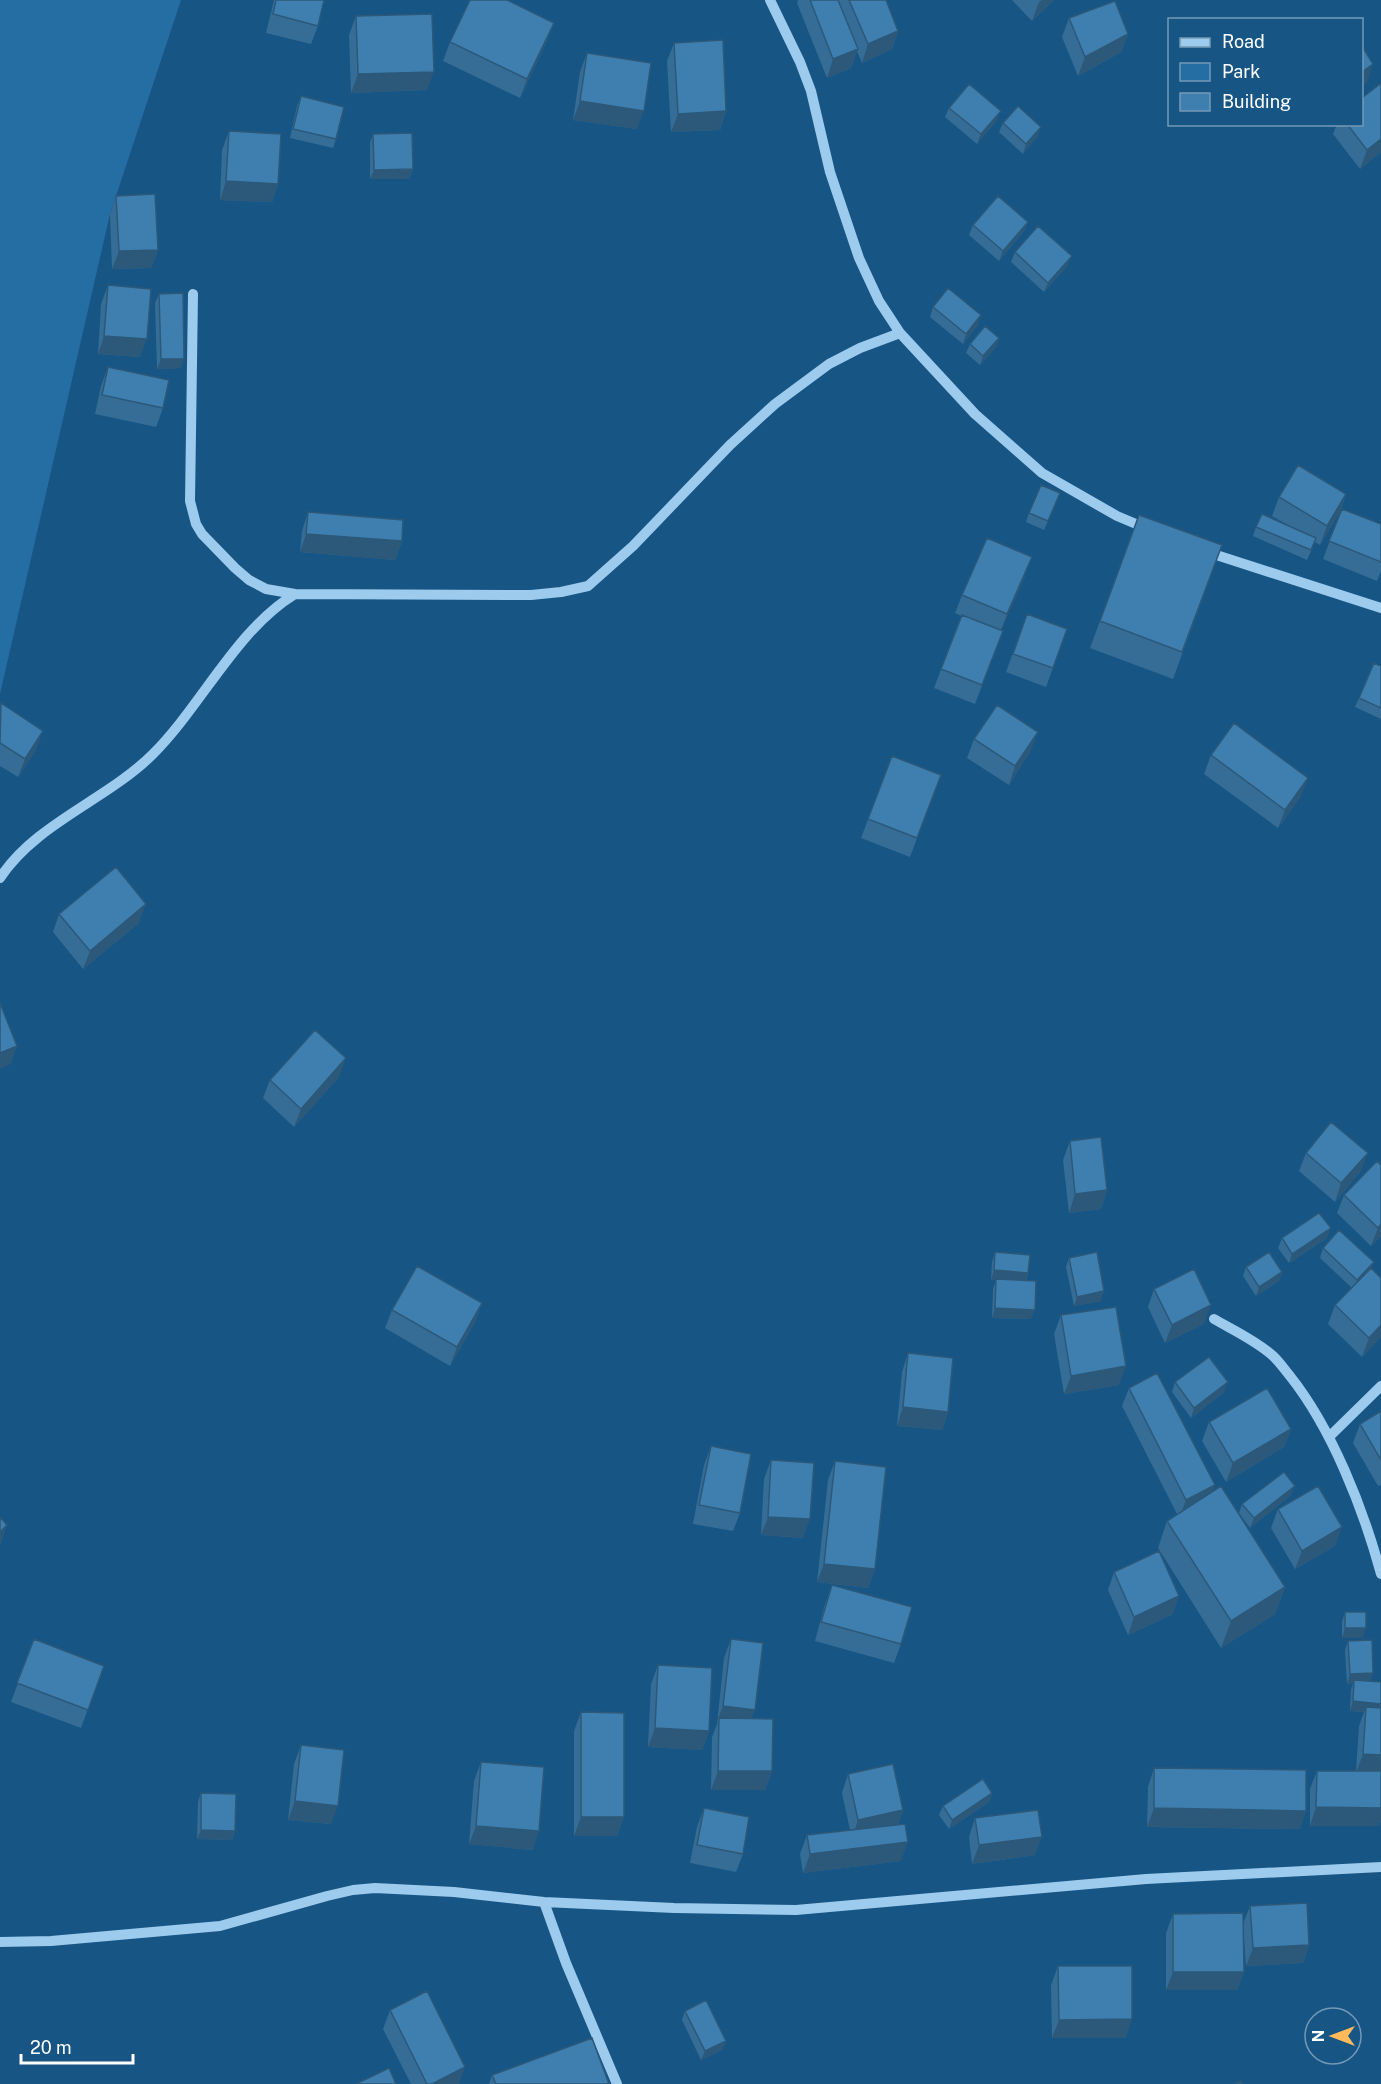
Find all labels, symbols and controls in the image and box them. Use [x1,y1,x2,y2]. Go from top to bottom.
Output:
legend [1168,18,1363,126]
text: Road [1222,31,1265,52]
text: Park [1222,61,1260,82]
text: Building [1222,91,1291,112]
north arrow [1303,2006,1363,2066]
scale bar [21,2027,134,2065]
text: N [1309,2030,1328,2042]
text: 20 m [30,2037,72,2058]

